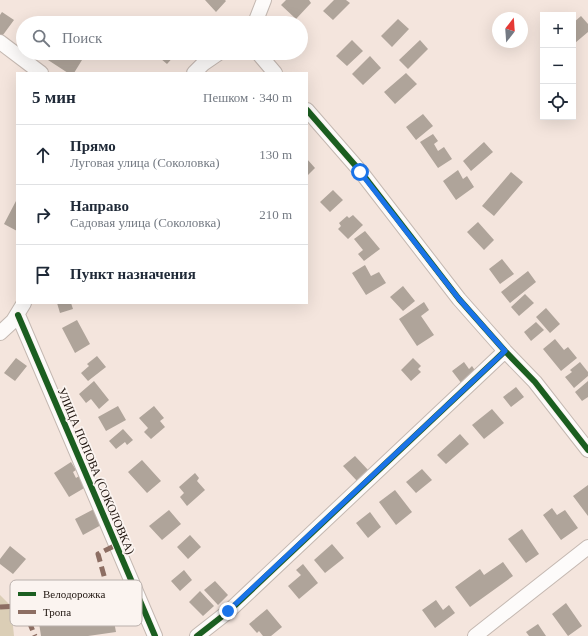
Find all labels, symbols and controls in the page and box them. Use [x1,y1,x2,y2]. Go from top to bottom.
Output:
north arrow [492,12,528,48]
map controls [540,12,576,120]
button: + [540,12,576,48]
search box [16,16,308,60]
icon: search [30,27,52,49]
text: Поиск [62,30,102,46]
button: − [540,48,576,84]
button: locate [540,84,576,120]
text: 5 мин [32,88,76,107]
text: Пешком · 340 m [203,90,292,105]
text: Прямо [70,138,116,154]
icon: ahead [32,144,54,166]
text: 130 m [259,147,292,162]
text: Луговая улица (Соколовка) [70,155,220,170]
route start [351,163,369,181]
text: Направо [70,198,129,214]
icon: right [32,204,54,226]
text: 210 m [259,207,292,222]
text: Садовая улица (Соколовка) [70,215,221,230]
icon: arrive [32,264,54,286]
text: Пункт назначения [70,266,196,282]
street label: УЛИЦА ПОПОВА (СОКОЛОВКА) [54,386,138,556]
legend [10,580,142,626]
text: Велодорожка [43,588,105,600]
route end [219,602,237,620]
text: Тропа [43,606,71,618]

